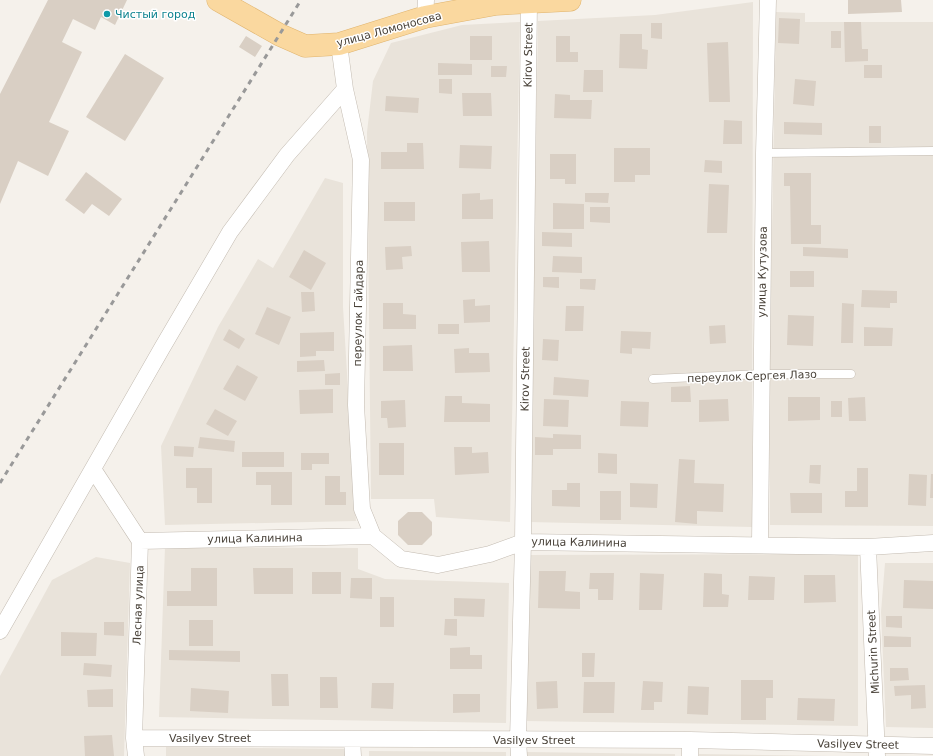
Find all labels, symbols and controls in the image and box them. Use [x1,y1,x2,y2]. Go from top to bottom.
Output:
place label: Чистый город [115,8,196,21]
marker: Чистый город [102,9,112,19]
street label: улица Ломоносова [335,9,443,50]
street label: Kirov Street [521,22,536,87]
street label: улица Кутузова [755,226,770,318]
street label: переулок Гайдара [351,260,366,367]
street label: Kirov Street [518,346,533,411]
street label: переулок Сергея Лазо [687,368,817,385]
street label: улица Калинина [207,531,303,546]
street label: улица Калинина [531,535,627,550]
street label: Лесная улица [131,565,146,645]
street label: Michurin Street [865,609,882,694]
street label: Vasilyev Street [169,732,252,745]
street label: Vasilyev Street [493,734,576,747]
street label: Vasilyev Street [817,737,900,752]

